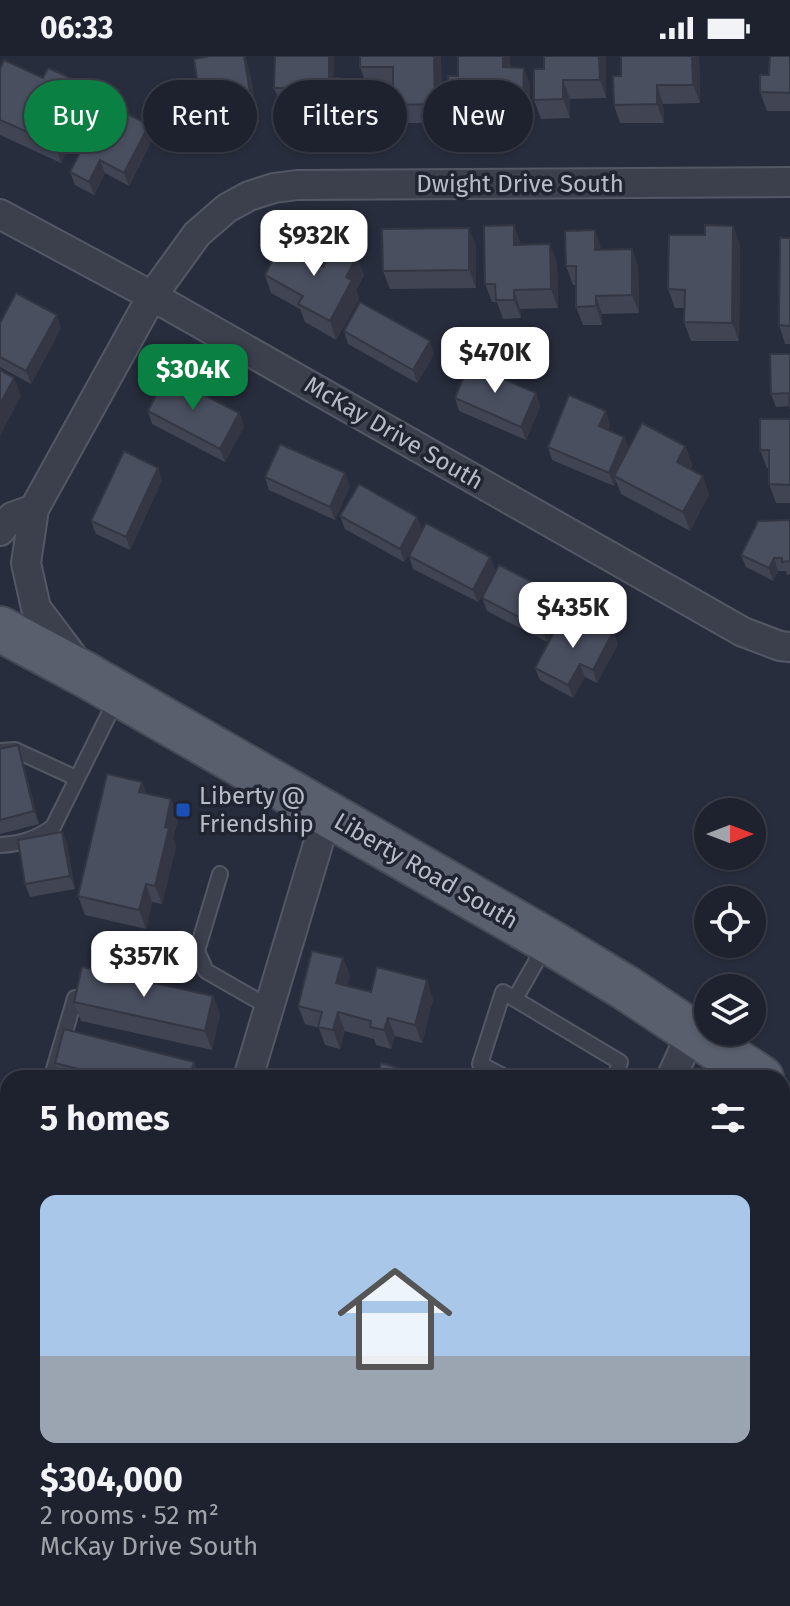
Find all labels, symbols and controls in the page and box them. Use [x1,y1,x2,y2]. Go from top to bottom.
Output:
text: 06:33 [40,10,113,46]
chip: Buy [24,80,127,152]
chip: Rent [143,80,257,152]
chip: Filters [273,80,407,152]
chip: New [423,80,533,152]
street label: Dwight Drive South [416,170,624,198]
pin: $932K [258,210,370,278]
text: $932K [278,220,350,251]
pin: $470K [439,327,551,395]
text: $470K [459,337,531,368]
pin: $304K [137,344,249,412]
text: $304K [156,354,230,385]
street label: McKay Drive South [300,371,488,495]
pin: $435K [517,582,629,650]
text: $435K [537,592,609,623]
place label: Liberty @ Friendship [199,782,314,838]
north arrow [694,798,766,870]
map controls [694,798,766,1046]
marker: Liberty @ Friendship [174,801,192,819]
street label: Liberty Road South [329,807,523,935]
button: locate [694,886,766,958]
pin: $357K [88,931,200,999]
text: $357K [109,941,179,972]
button: layers [694,974,766,1046]
icon: filters [706,1096,750,1140]
text: 5 homes [40,1098,170,1139]
icon: home [323,1247,467,1391]
text: $304,000 [40,1459,183,1500]
text: 2 rooms · 52 m² [40,1500,219,1531]
text: McKay Drive South [40,1531,258,1562]

